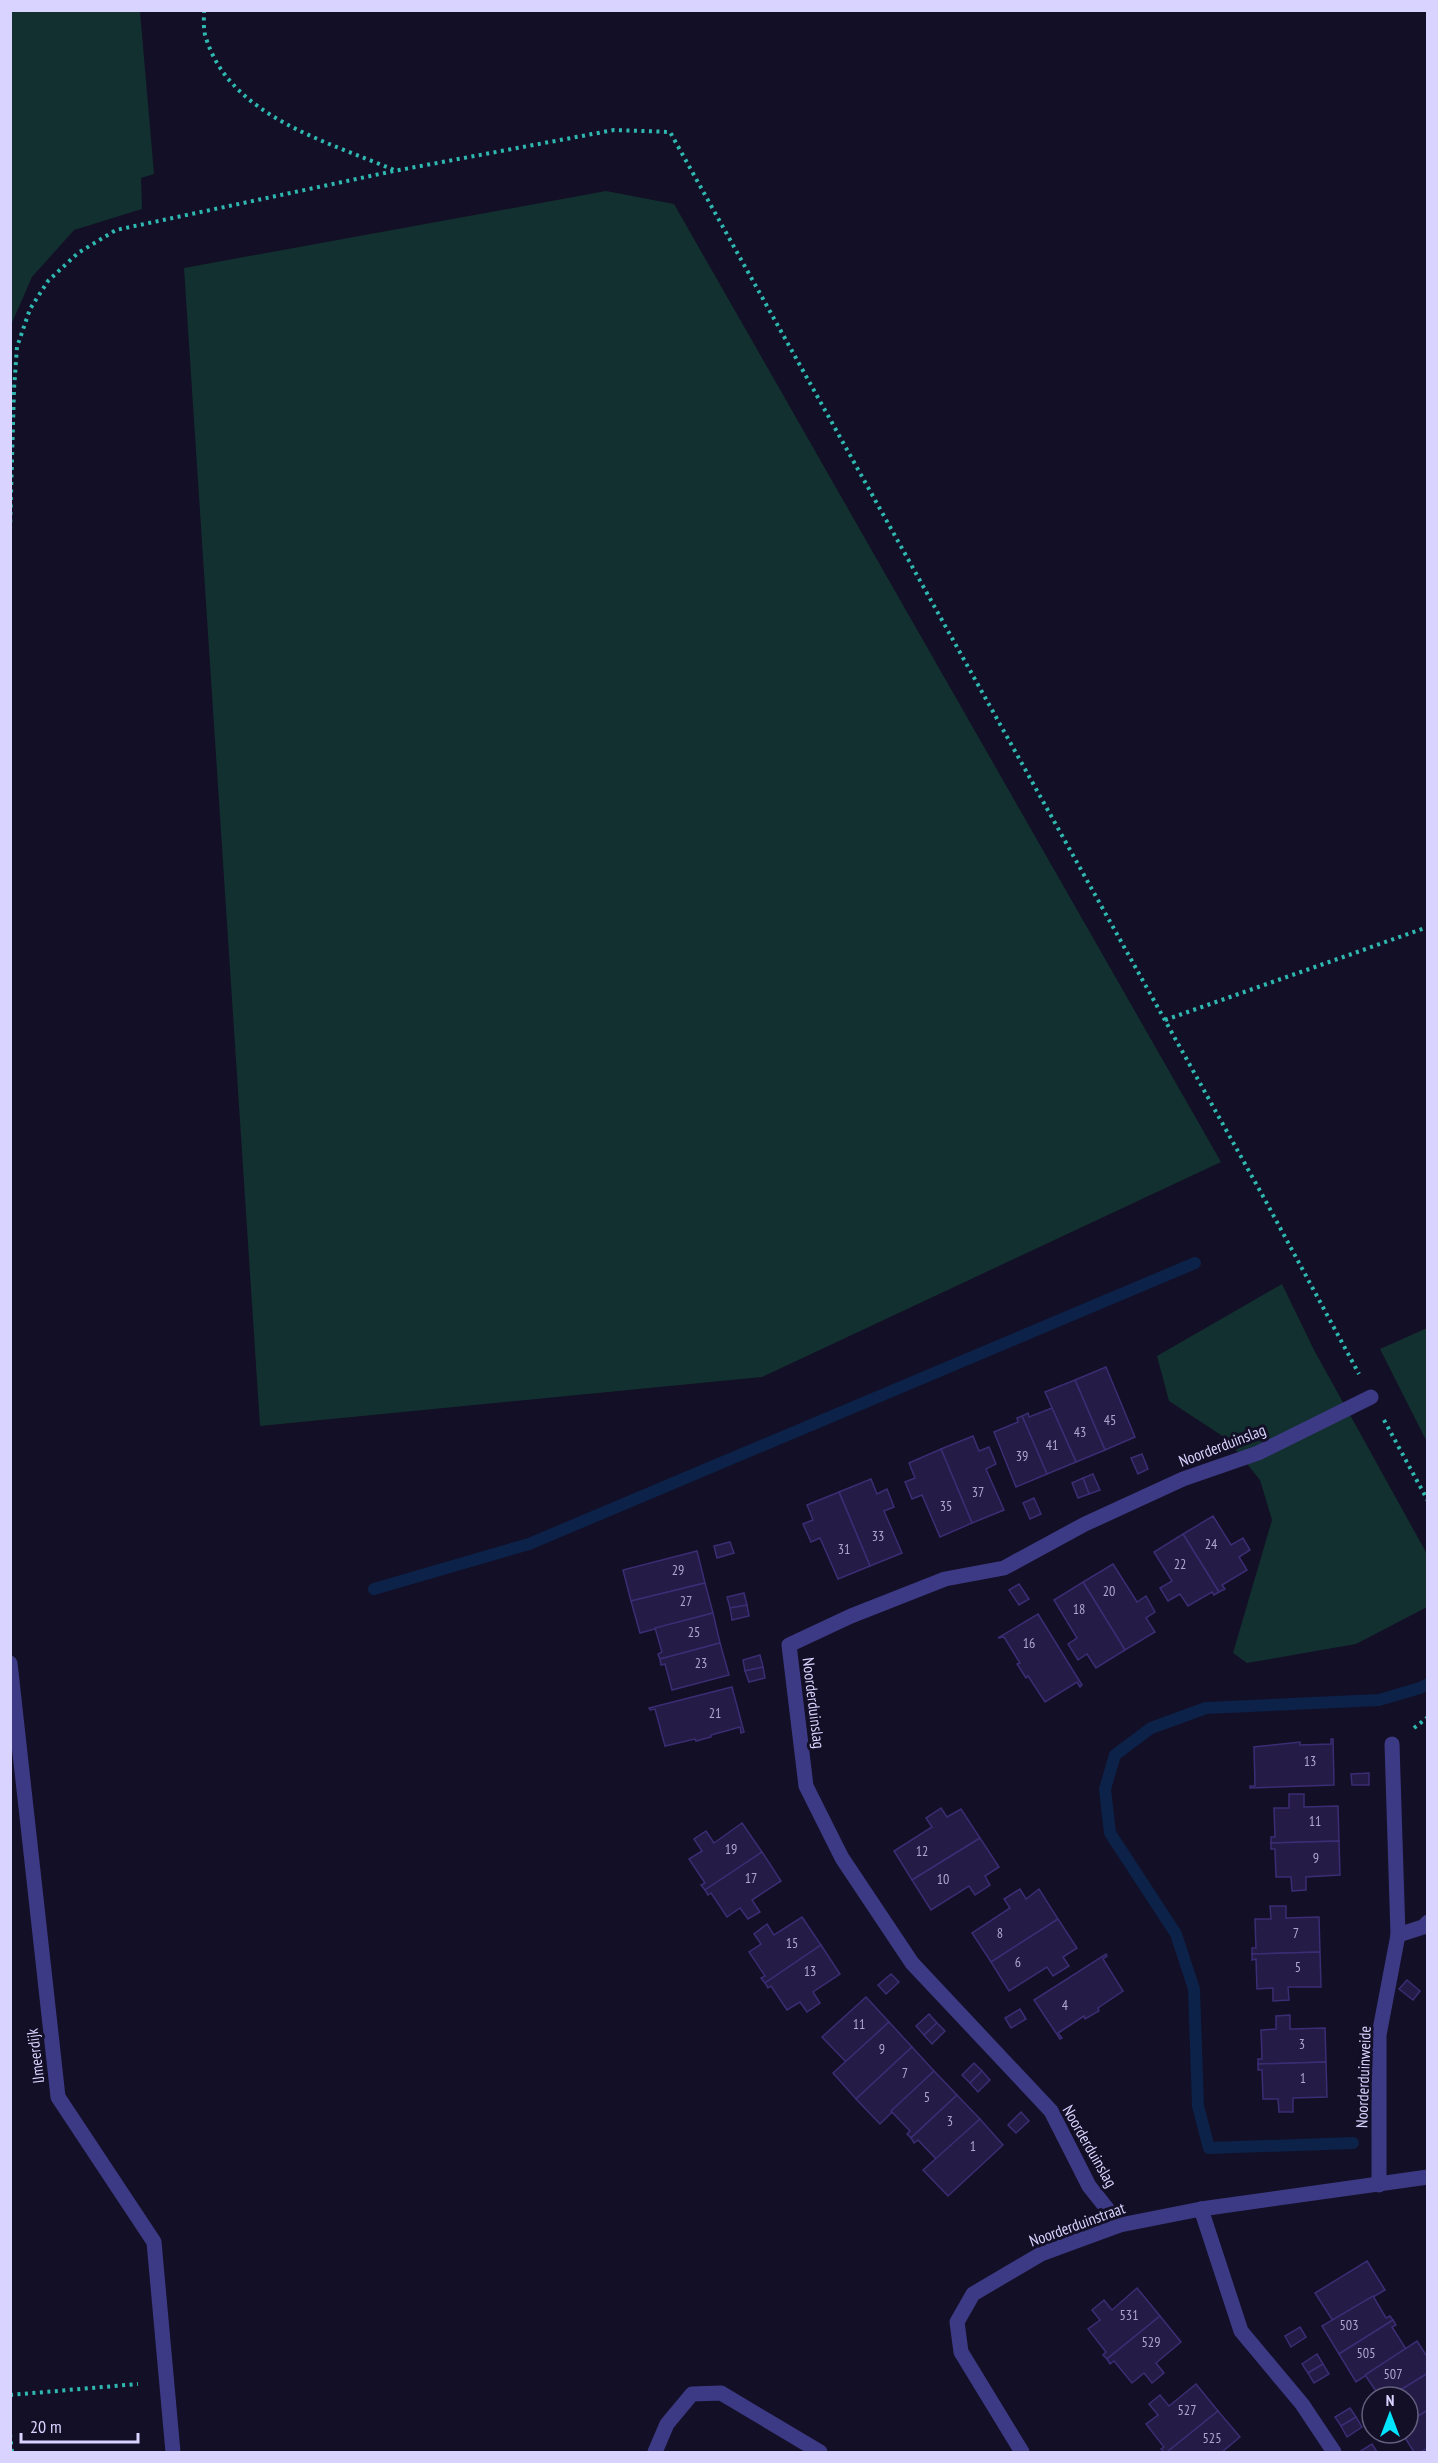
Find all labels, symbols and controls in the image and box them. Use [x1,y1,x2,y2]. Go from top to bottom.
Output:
house number: 45 [1104,1411,1116,1429]
street label: Noorderduinslag [1176,1419,1268,1471]
house number: 43 [1074,1423,1086,1441]
house number: 41 [1046,1436,1058,1454]
house number: 39 [1016,1447,1028,1465]
house number: 37 [972,1483,984,1501]
house number: 35 [940,1497,952,1515]
house number: 33 [872,1527,884,1545]
house number: 24 [1205,1535,1218,1553]
house number: 31 [838,1540,850,1558]
house number: 22 [1174,1555,1186,1573]
house number: 29 [672,1561,684,1579]
house number: 20 [1103,1582,1115,1600]
house number: 27 [680,1592,692,1610]
house number: 18 [1073,1600,1085,1618]
house number: 25 [688,1623,700,1641]
house number: 16 [1023,1634,1035,1652]
house number: 23 [695,1654,707,1672]
street label: Noorderduinslag [798,1656,830,1750]
house number: 21 [709,1704,721,1722]
house number: 13 [1304,1752,1316,1770]
house number: 11 [1309,1812,1321,1830]
house number: 19 [725,1840,737,1858]
house number: 12 [916,1842,928,1860]
house number: 9 [1313,1849,1319,1867]
house number: 17 [745,1869,757,1887]
house number: 10 [937,1870,949,1888]
house number: 8 [997,1924,1003,1942]
house number: 7 [1293,1924,1299,1942]
house number: 15 [786,1934,798,1952]
house number: 6 [1015,1953,1021,1971]
house number: 5 [1295,1958,1301,1976]
house number: 13 [804,1962,816,1980]
house number: 4 [1062,1996,1069,2014]
house number: 11 [853,2015,865,2033]
street label: IJmeerdijk [22,2026,48,2085]
street label: Noorderduinweide [1351,2026,1375,2128]
house number: 3 [1299,2035,1305,2053]
house number: 9 [879,2040,885,2058]
house number: 7 [902,2064,908,2082]
house number: 1 [1300,2069,1306,2087]
house number: 5 [924,2088,930,2106]
street label: Noorderduinslag [1058,2101,1122,2191]
house number: 3 [947,2112,953,2130]
house number: 1 [970,2137,976,2155]
street label: Noorderduinstraat [1026,2197,1128,2251]
house number: 531 [1120,2306,1138,2324]
house number: 503 [1340,2316,1358,2334]
house number: 529 [1142,2333,1160,2351]
house number: 505 [1357,2344,1375,2362]
house number: 507 [1384,2365,1402,2383]
north arrow [1360,2385,1420,2445]
text: N [1386,2390,1394,2410]
house number: 527 [1178,2401,1196,2419]
scale bar [21,2406,138,2444]
text: 20 m [30,2415,62,2438]
house number: 525 [1203,2429,1221,2447]

